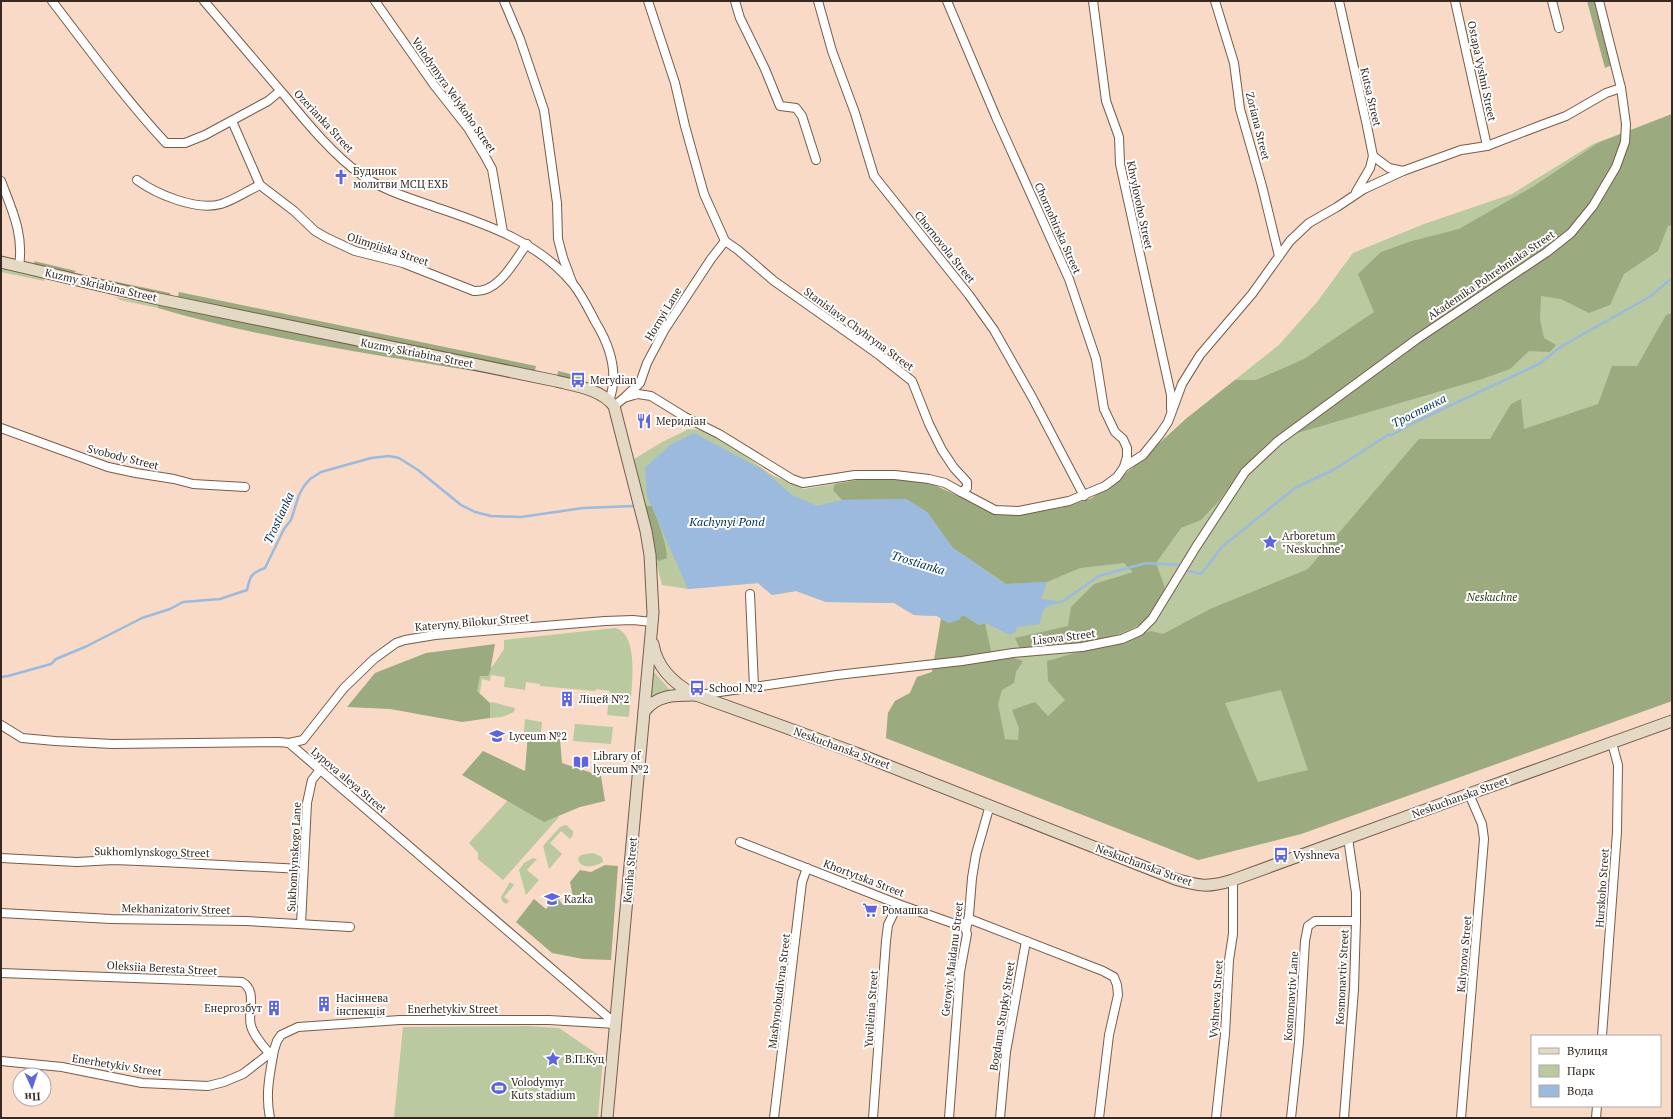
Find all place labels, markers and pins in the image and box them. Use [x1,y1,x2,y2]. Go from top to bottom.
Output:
place label: Будинок молитви МСЦ ЕХБ [353,164,448,191]
church icon: Будинок молитви МСЦ ЕХБ [332,168,350,186]
bus stop icon: Merydian [569,371,587,389]
place label: Merydian [590,373,637,387]
restaurant icon: Меридіан [635,412,653,430]
place label: Меридіан [656,414,706,428]
place label: Arboretum "Neskuchne" [1282,529,1344,556]
place icon: Arboretum "Neskuchne" [1261,533,1279,551]
bus stop icon: School №2 [688,679,706,697]
place label: School №2 [709,681,763,695]
building icon: Ліцей №2 [558,690,576,708]
place label: Ліцей №2 [578,692,630,706]
school or university icon: Lyceum №2 [488,727,506,745]
place label: Lyceum №2 [509,729,567,743]
place label: Library of lyceum №2 [593,749,649,776]
library icon: Library of lyceum №2 [572,753,590,771]
bus stop icon: Vyshneva [1272,846,1290,864]
place label: Vyshneva [1293,848,1340,862]
school or university icon: Kazka [543,890,561,908]
place label: Kazka [564,892,594,906]
supermarket icon: Ромашка [861,901,879,919]
place label: Ромашка [882,903,929,917]
place label: Насіннева інспекція [336,991,389,1018]
building icon: Насіннева інспекція [315,995,333,1013]
building icon: Енергозбут [265,999,283,1017]
place label: Енергозбут [204,1001,263,1015]
place icon: В.П.Куц [544,1050,562,1068]
place label: В.П.Куц [565,1052,605,1066]
place label: Volodymyr Kuts stadium [511,1075,576,1102]
sports icon: Volodymyr Kuts stadium [490,1079,508,1097]

